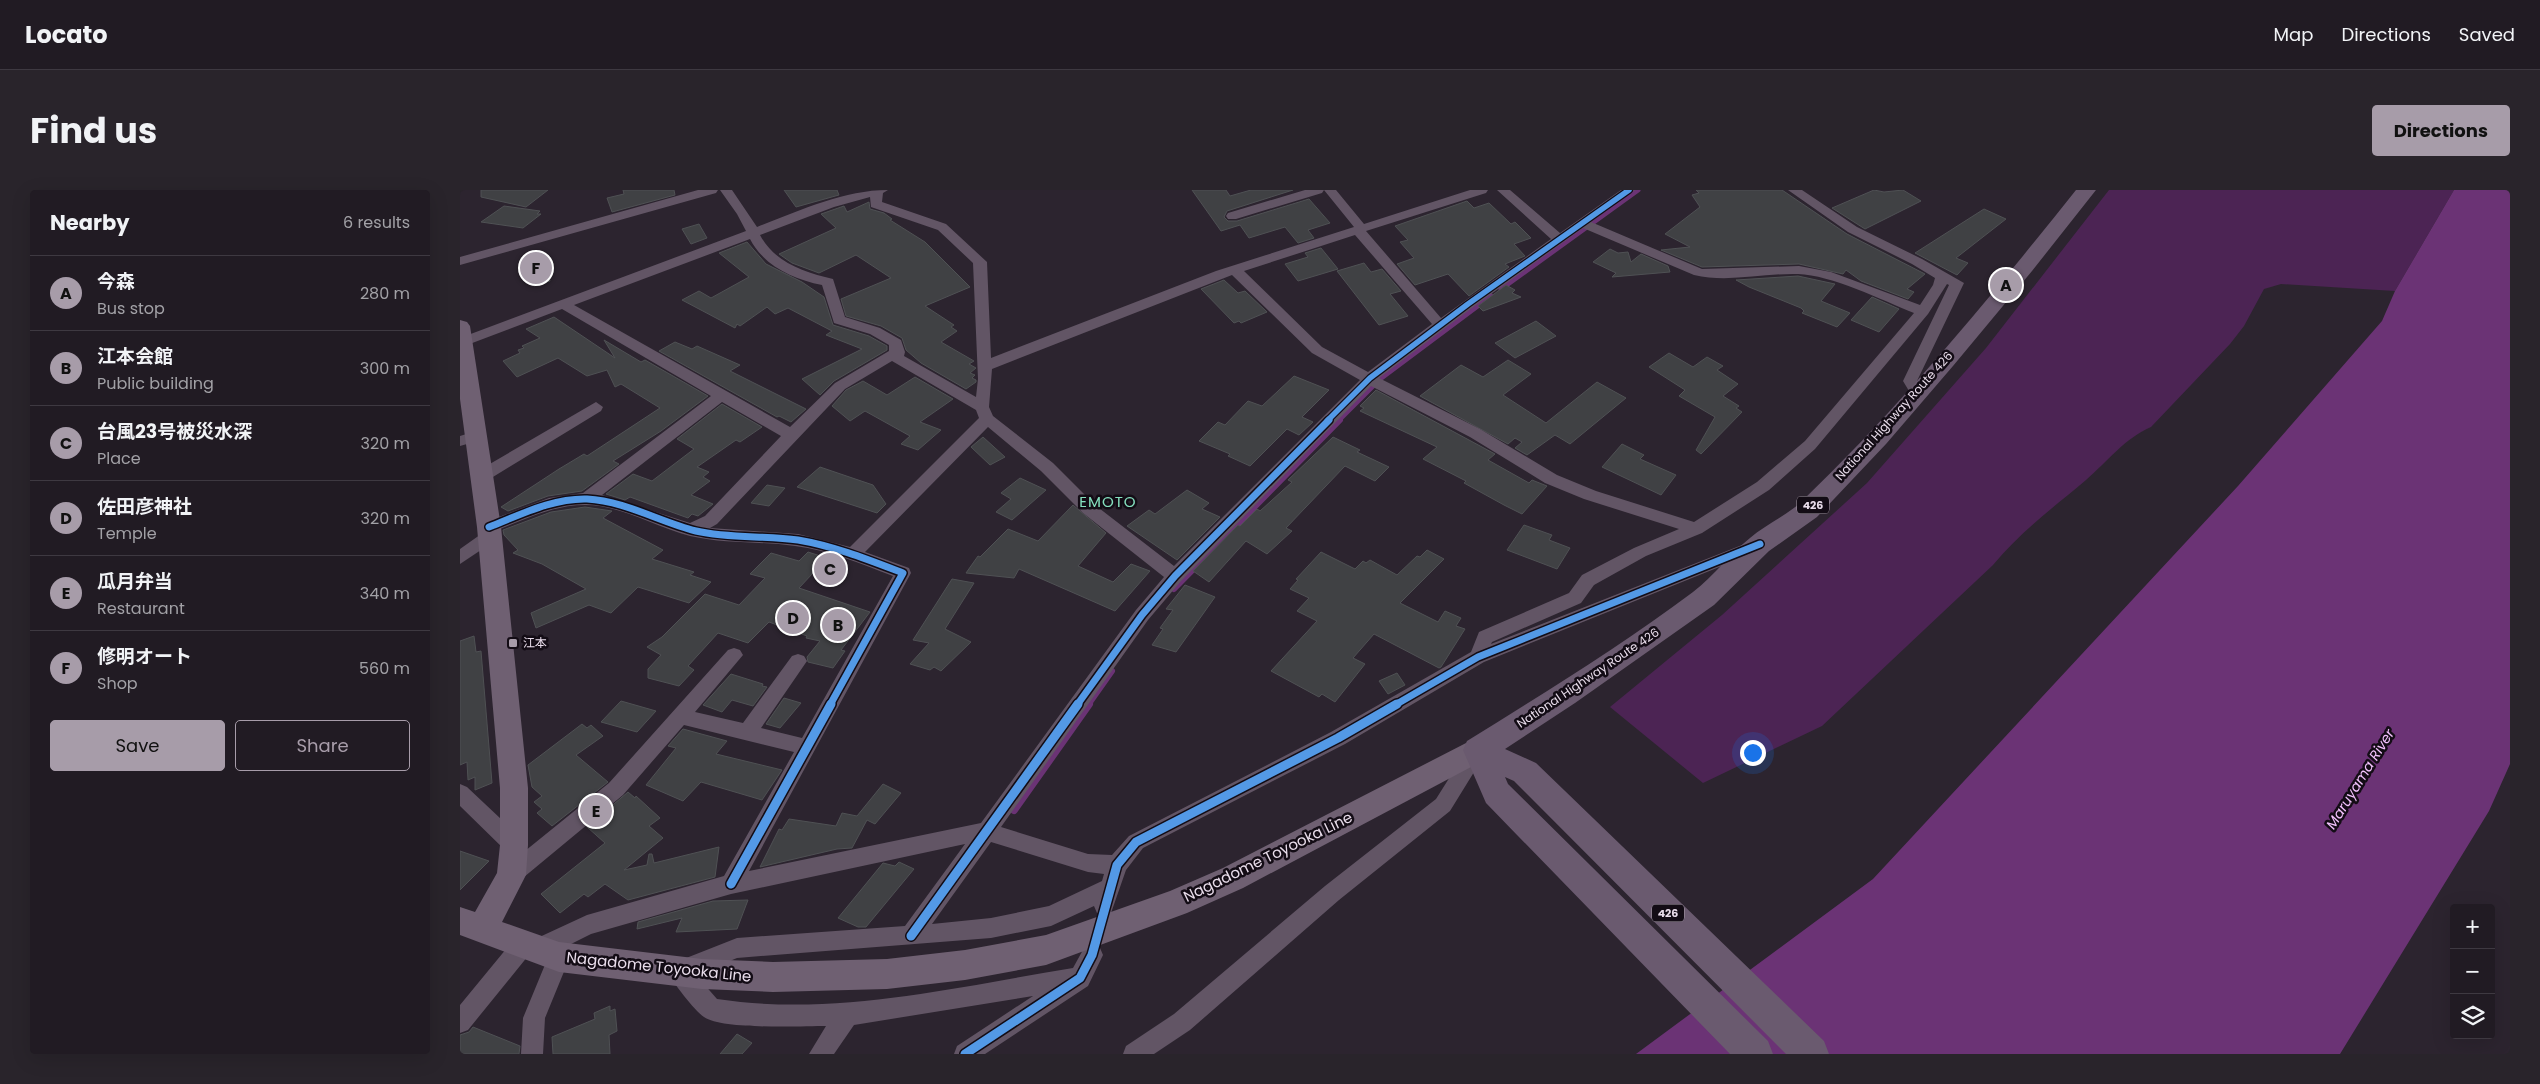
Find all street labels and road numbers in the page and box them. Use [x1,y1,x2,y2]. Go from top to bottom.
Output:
street label: National Highway Route 426 [1831,347,1956,484]
road number: 426 [1797,496,1829,514]
street label: National Highway Route 426 [1513,624,1662,732]
street label: Nagadome Toyooka Line [1180,806,1356,907]
road number: 426 [1652,904,1684,921]
street label: Nagadome Toyooka Line [566,946,753,987]

